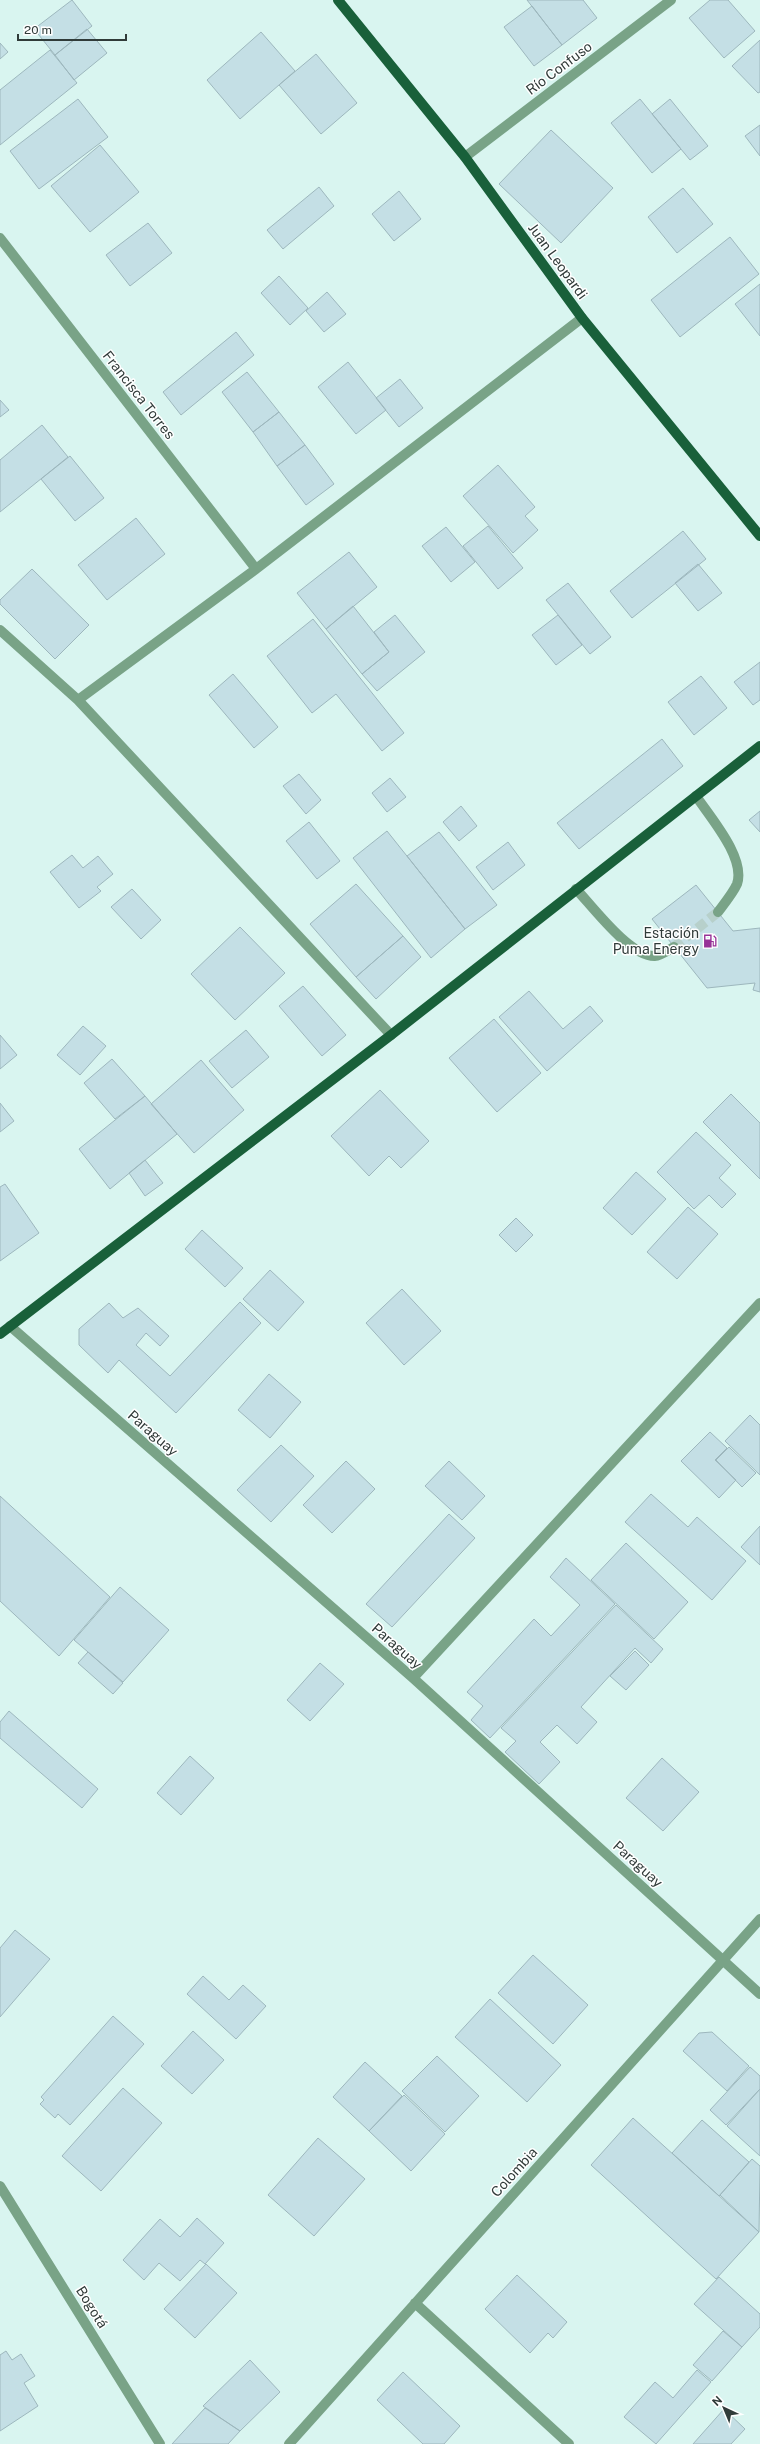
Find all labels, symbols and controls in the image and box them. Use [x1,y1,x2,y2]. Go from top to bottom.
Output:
scale bar [18,16,126,42]
text: 20 m [24,23,52,37]
street label: Río Confuso [523,38,595,98]
street label: Juan Leopardi [525,220,591,302]
street label: Francisca Torres [100,348,178,442]
place label: Estación Puma Energy [613,925,700,957]
fuel station icon: Estación Puma Energy [702,933,718,949]
street label: Paraguay [125,1407,182,1459]
street label: Paraguay [369,1620,426,1672]
street label: Paraguay [610,1838,666,1891]
street label: Colombia [488,2144,540,2200]
street label: Bogotá [73,2283,111,2331]
north arrow [704,2388,744,2428]
text: N [710,2394,724,2408]

